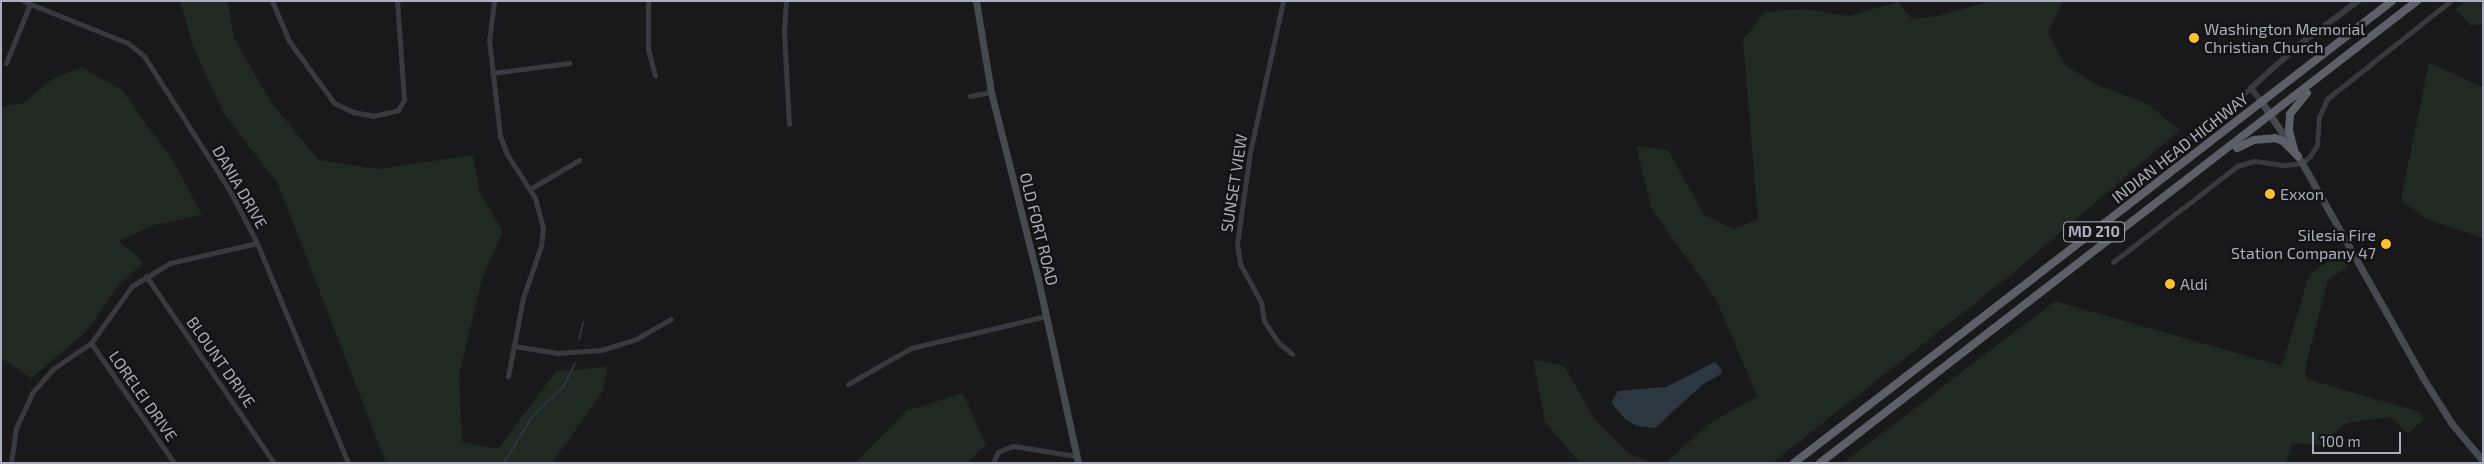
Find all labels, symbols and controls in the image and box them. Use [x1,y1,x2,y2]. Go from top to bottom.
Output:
place label: Washington Memorial Christian Church [2204,19,2365,57]
marker: Washington Memorial Christian Church [2188,32,2200,44]
street label: INDIAN HEAD HIGHWAY [2108,89,2252,207]
street label: SUNSET VIEW [1217,132,1251,234]
street label: DANIA DRIVE [208,142,272,232]
street label: OLD FORT ROAD [1016,170,1062,288]
place label: Exxon [2280,184,2324,204]
marker: Exxon [2264,188,2276,200]
road number: MD 210 [2063,220,2125,244]
place label: Silesia Fire Station Company 47 [2231,225,2376,263]
marker: Silesia Fire Station Company 47 [2380,238,2392,250]
place label: Aldi [2180,274,2208,294]
marker: Aldi [2164,278,2176,290]
street label: BLOUNT DRIVE [183,313,259,411]
street label: LORELEI DRIVE [105,347,181,445]
scale bar [2314,422,2403,454]
text: 100 m [2320,432,2361,450]

